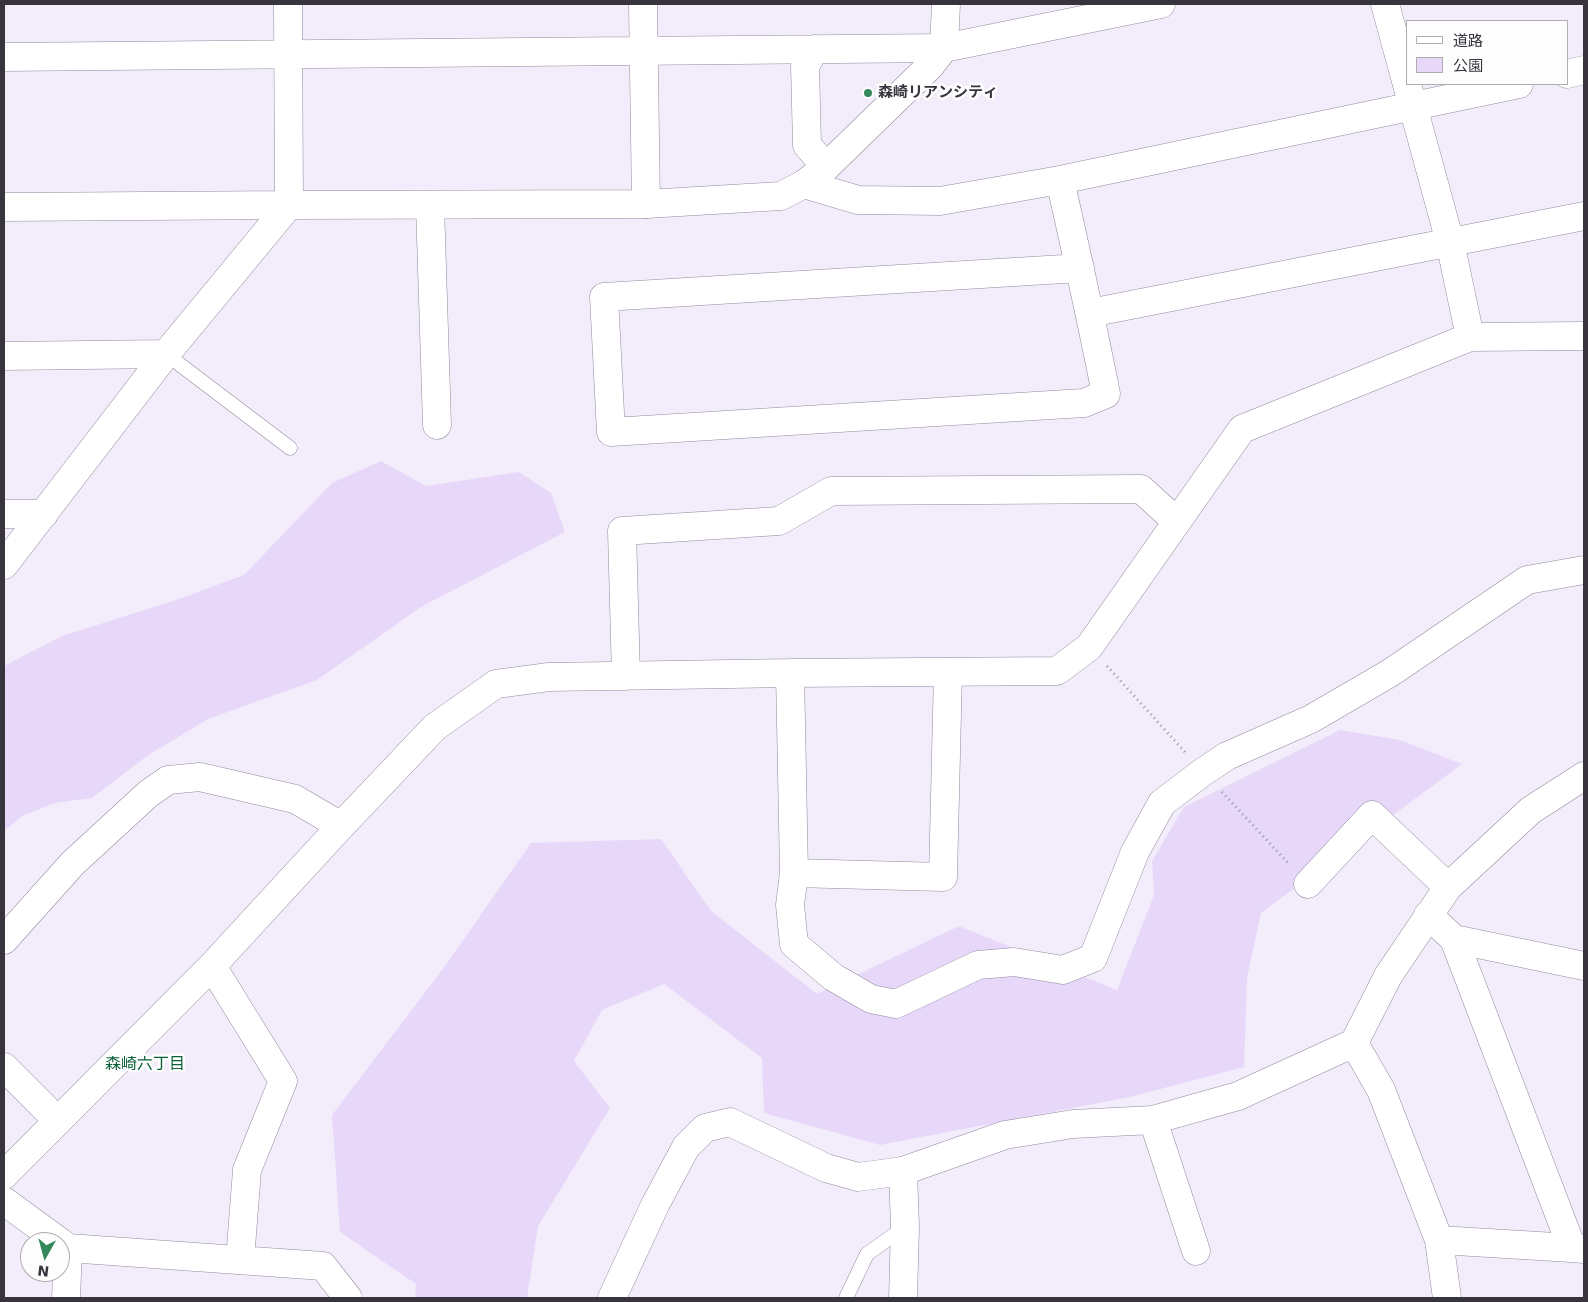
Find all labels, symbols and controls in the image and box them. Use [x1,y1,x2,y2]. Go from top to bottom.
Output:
legend [1406,20,1568,85]
text: 道路 [1453,32,1483,50]
text: 公園 [1453,57,1483,75]
place label: 森崎リアンシティ [878,84,998,102]
marker: 森崎リアンシティ [862,87,874,99]
district label: 森崎六丁目 [105,1055,185,1075]
north arrow [20,1232,70,1282]
text: N [37,1262,50,1280]

